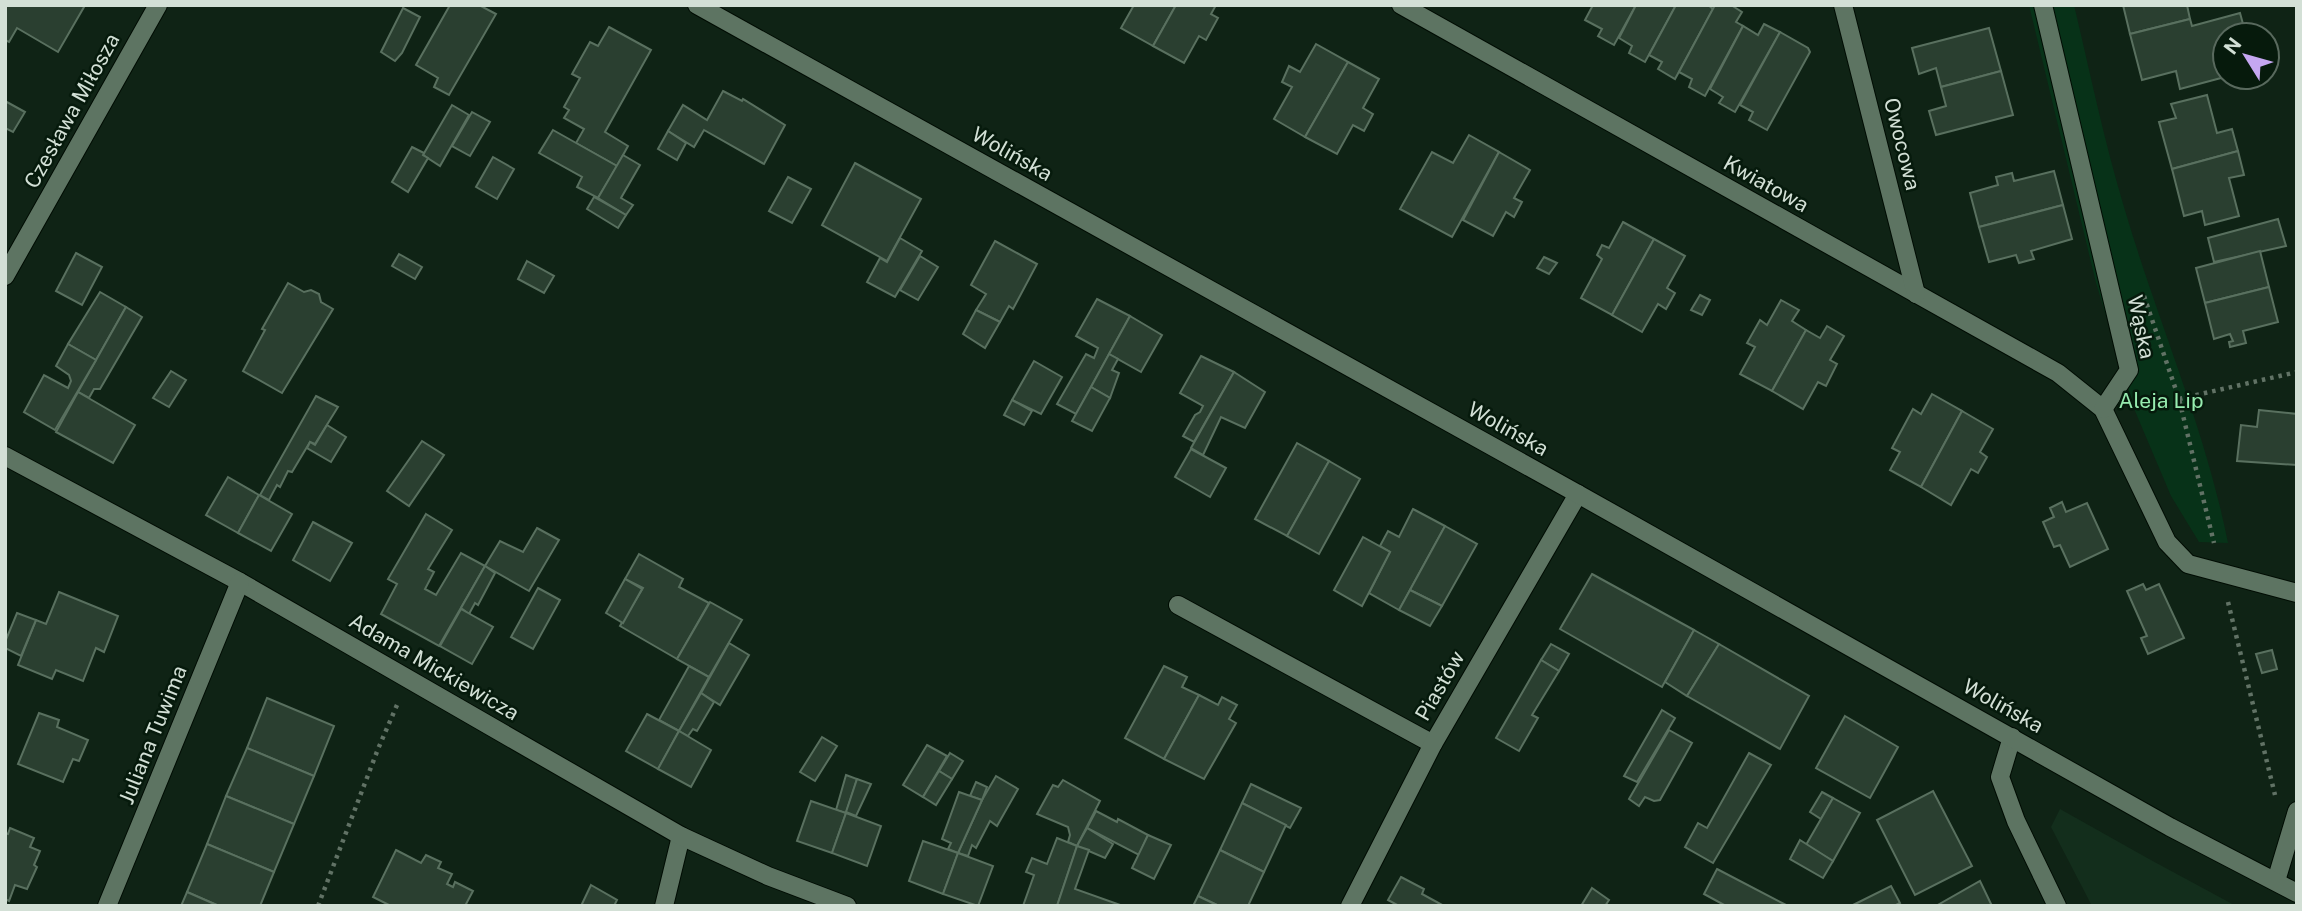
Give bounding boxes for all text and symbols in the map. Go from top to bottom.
north arrow [2211,21,2281,91]
street label: Czesława Miłosza [19,29,124,193]
text: N [2219,33,2246,58]
street label: Owocowa [1879,95,1926,193]
street label: Wolińska [968,121,1057,186]
street label: Kwiatowa [1719,150,1813,217]
street label: Wąska [2123,293,2160,361]
park label: Aleja Lip [2119,388,2203,413]
street label: Wolińska [1464,396,1553,461]
street label: Adama Mickiewicza [345,608,524,725]
street label: Piastów [1410,646,1470,725]
street label: Juliana Tuwima [113,662,192,808]
street label: Wolińska [1959,673,2048,738]

